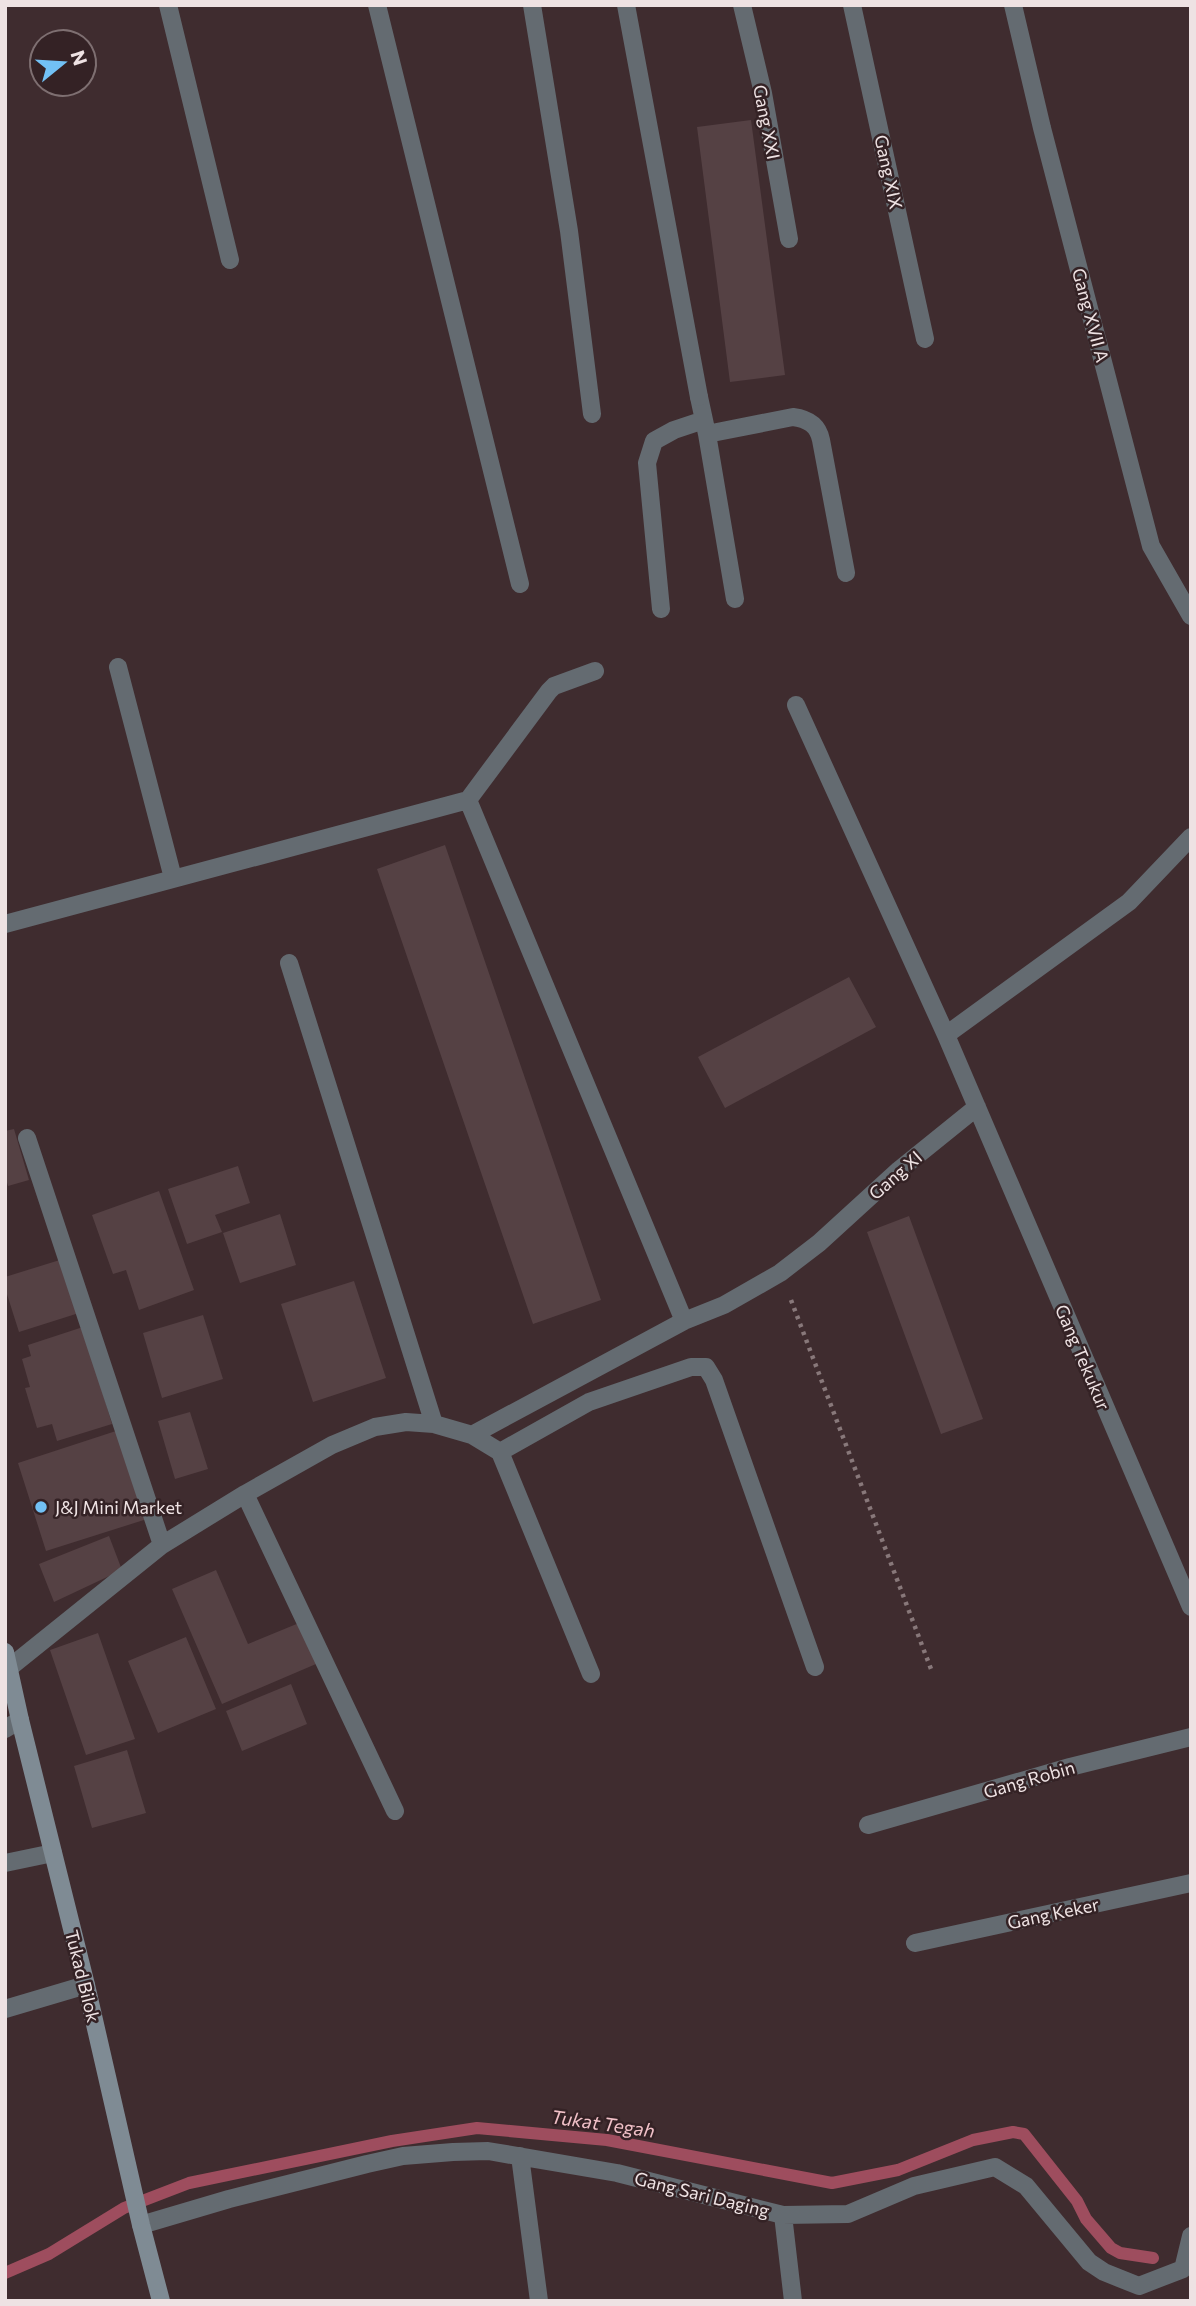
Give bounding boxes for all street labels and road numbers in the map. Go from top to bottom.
street label: Gang XXI [749,83,785,161]
street label: Gang XIX [870,133,908,211]
street label: Gang XVII A [1068,265,1114,365]
street label: Gang XI [864,1146,926,1204]
street label: Gang Tekukur [1051,1301,1115,1413]
street label: Gang Robin [981,1755,1077,1803]
street label: Gang Keker [1005,1893,1101,1933]
street label: Tukad Bilok [61,1928,105,2025]
street label: Gang Sari Daging [632,2167,772,2221]

